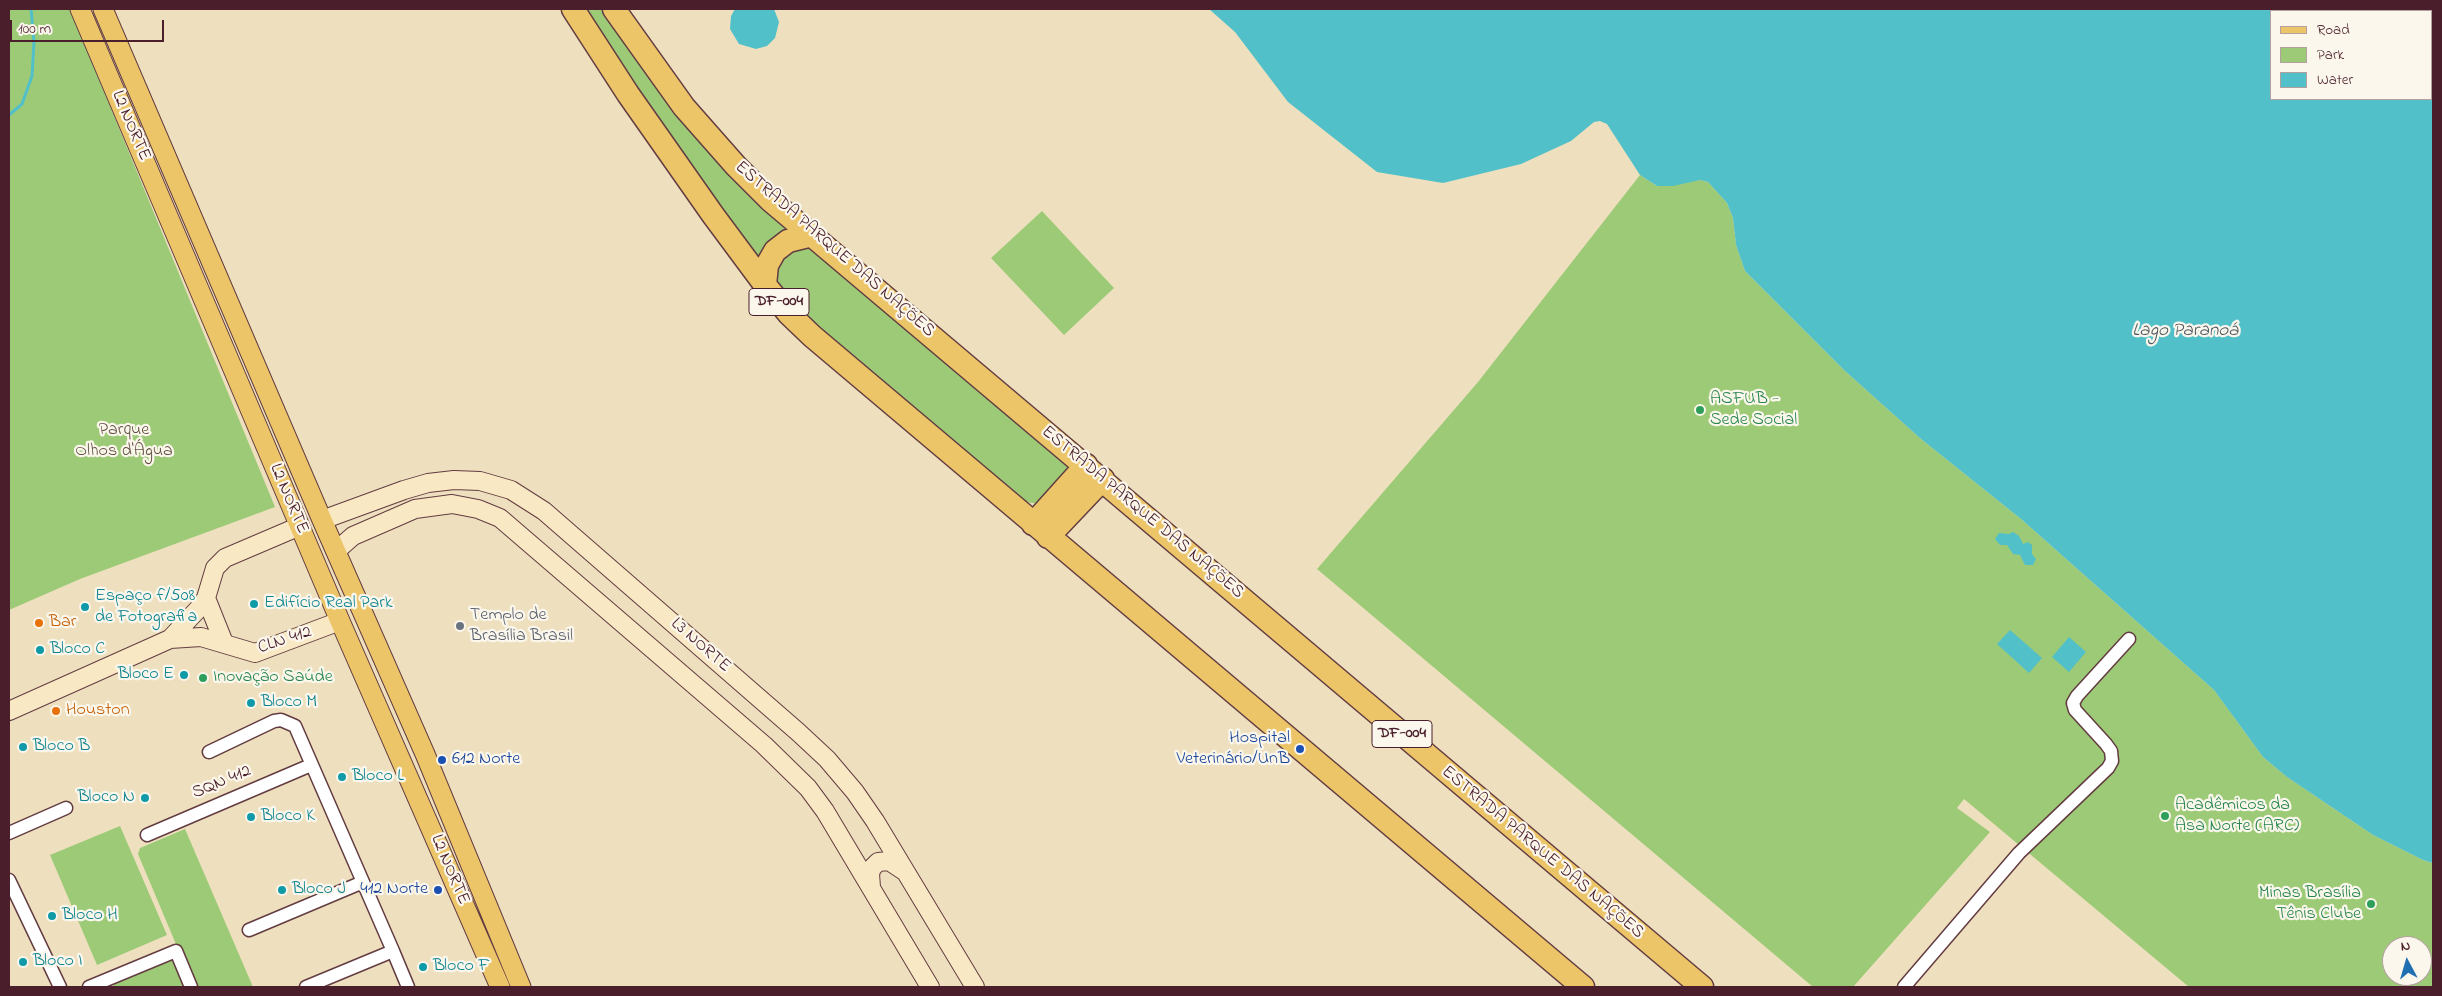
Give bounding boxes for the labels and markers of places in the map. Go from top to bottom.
place label: ASFUB - Sede Social [1710,389,1797,432]
marker: ASFUB - Sede Social [1694,404,1706,416]
place label: Espaço f/508 de Fotografia [95,586,197,628]
place label: Edifício Real Park [264,593,393,615]
marker: Edifício Real Park [248,598,260,610]
marker: Espaço f/508 de Fotografia [79,601,91,613]
place label: Templo de Brasília Brasil [470,605,573,648]
place label: Bar [49,612,76,634]
marker: Bar [33,617,45,629]
marker: Templo de Brasília Brasil [454,620,466,632]
place label: Bloco C [50,639,105,661]
marker: Bloco C [34,644,46,656]
place label: Bloco E [118,664,174,686]
place label: Inovação Saúde [213,667,333,689]
marker: Bloco E [178,669,190,681]
marker: Inovação Saúde [197,672,209,684]
place label: Bloco M [261,692,317,714]
marker: Bloco M [245,697,257,709]
place label: Houston [66,700,130,722]
marker: Houston [50,705,62,717]
place label: Hospital Veterinário/UnB [1176,728,1290,771]
place label: Bloco B [33,736,90,758]
marker: Bloco B [17,741,29,753]
marker: Hospital Veterinário/UnB [1294,743,1306,755]
place label: 612 Norte [452,749,520,771]
marker: 612 Norte [436,754,448,766]
place label: Bloco L [352,766,404,788]
marker: Bloco L [336,771,348,783]
place label: Bloco N [78,787,135,809]
marker: Bloco N [139,792,151,804]
place label: Acadêmicos da Asa Norte (ARC) [2175,795,2299,838]
place label: Bloco K [261,806,315,828]
marker: Acadêmicos da Asa Norte (ARC) [2159,810,2171,822]
marker: Bloco K [245,811,257,823]
place label: Bloco J [292,879,346,901]
place label: 412 Norte [360,879,428,901]
place label: Minas Brasília Tênis Clube [2259,883,2361,926]
marker: Bloco J [276,884,288,896]
marker: 412 Norte [432,884,444,896]
marker: Minas Brasília Tênis Clube [2365,898,2377,910]
place label: Bloco H [62,905,118,927]
marker: Bloco H [46,910,58,922]
place label: Bloco I [33,951,82,973]
marker: Bloco I [17,956,29,968]
place label: Bloco F [433,956,490,978]
marker: Bloco F [417,961,429,973]

